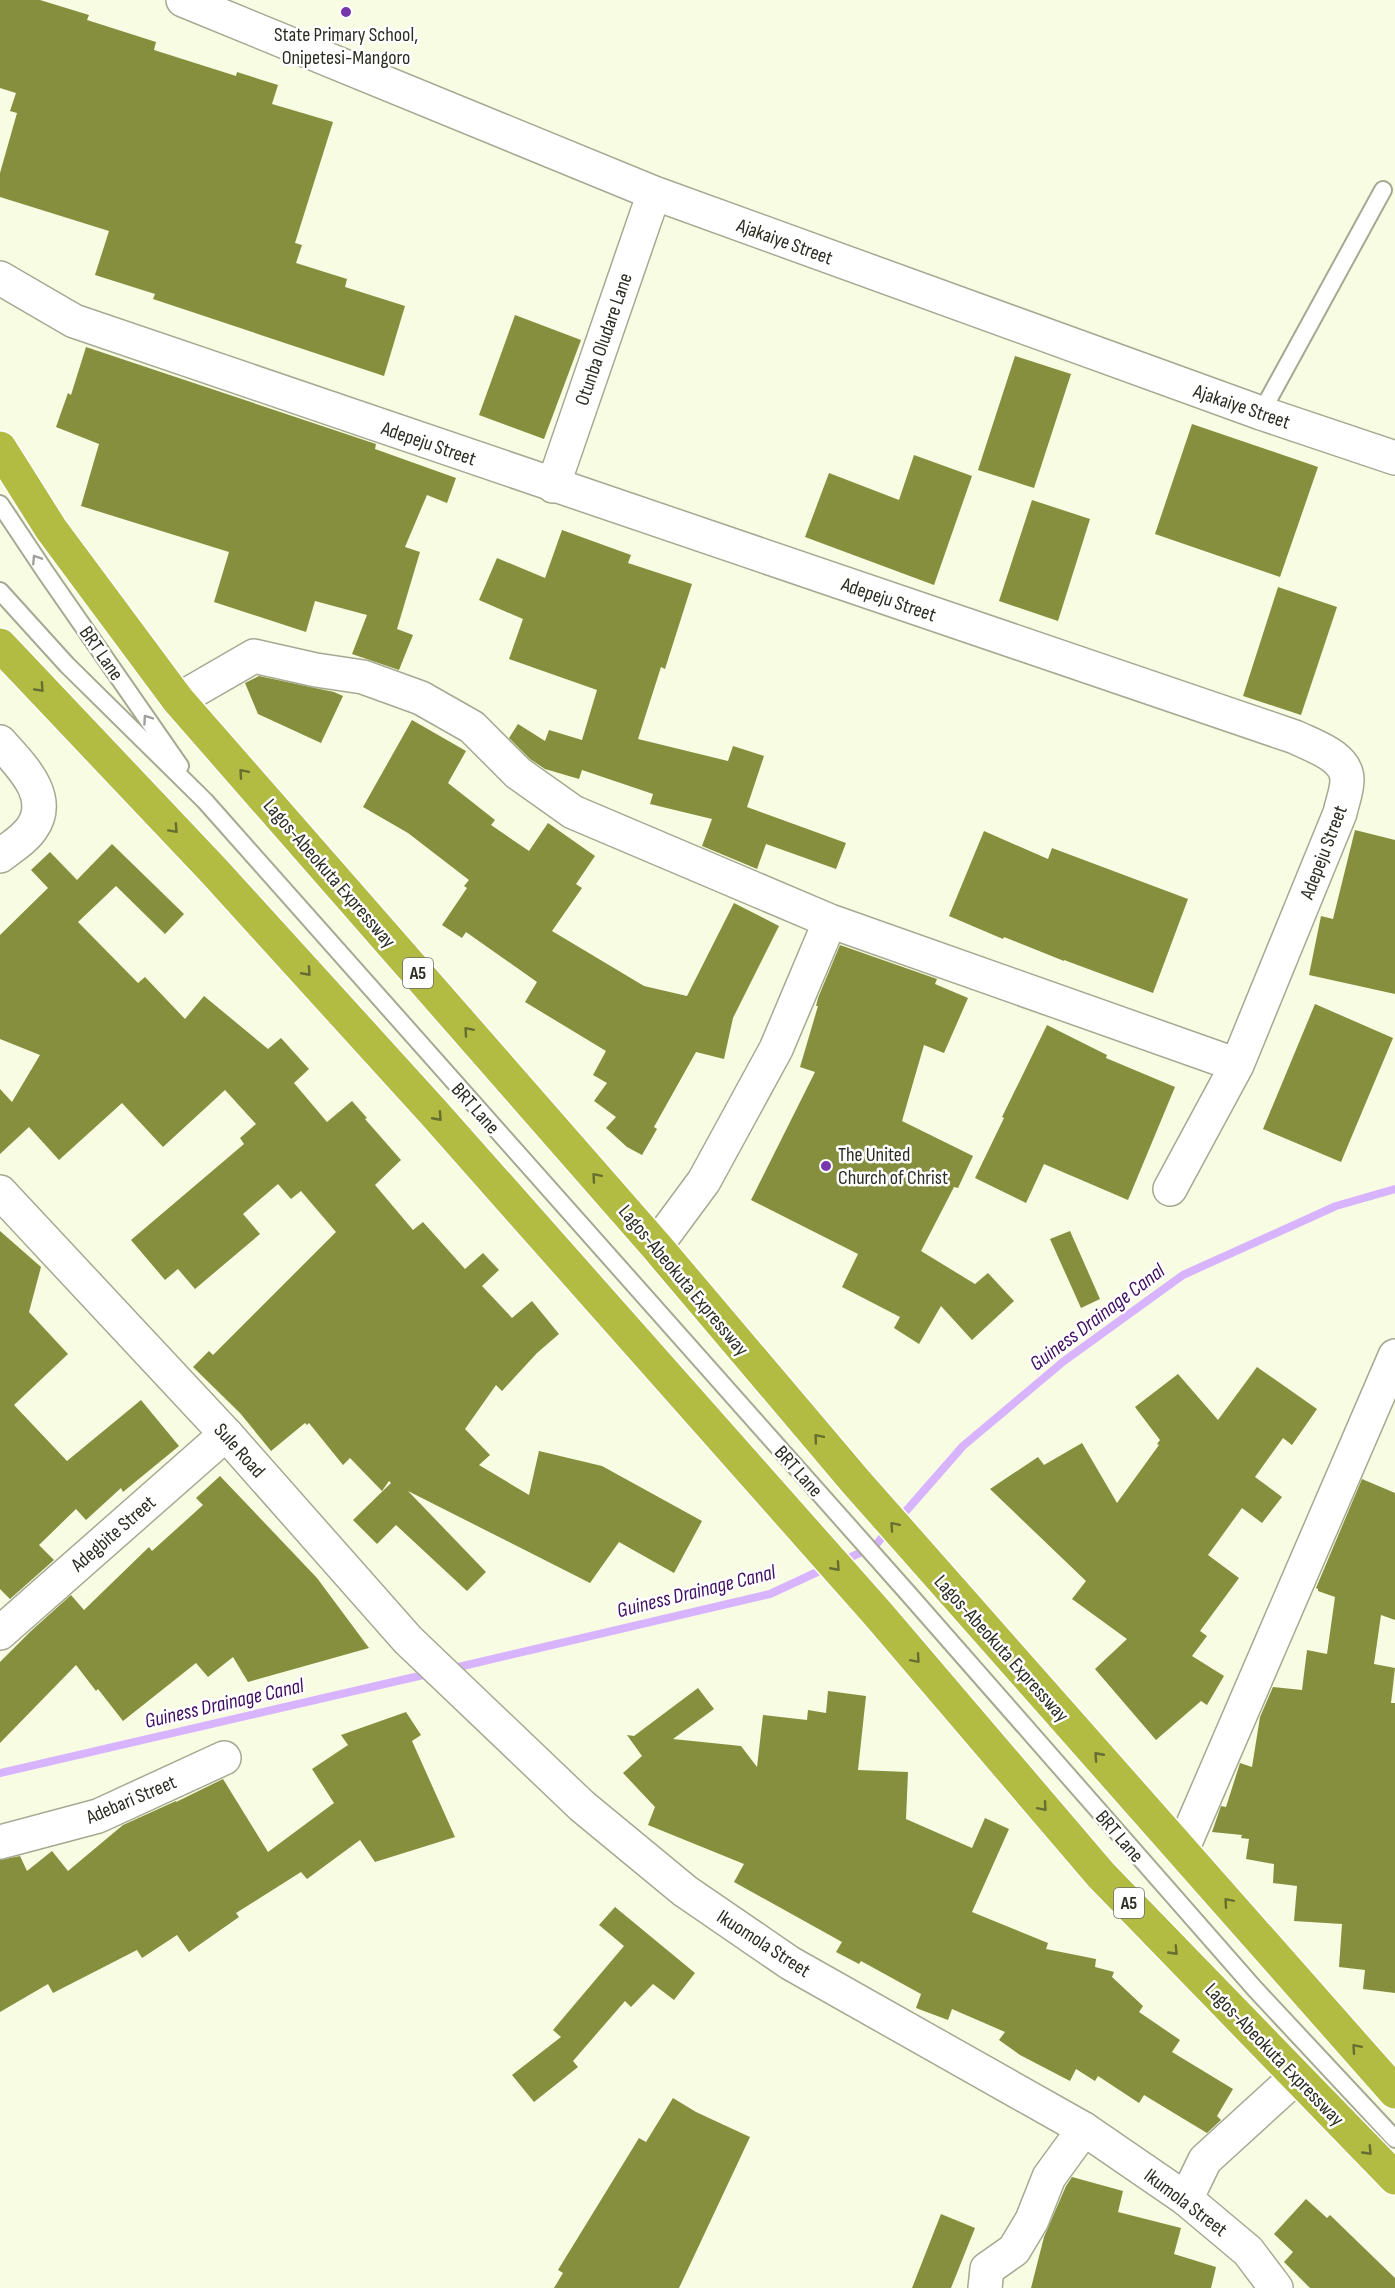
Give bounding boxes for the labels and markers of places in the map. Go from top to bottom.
marker: State Primary School, Onipetesi-Mangoro [339,5,353,19]
place label: State Primary School, Onipetesi-Mangoro [274,23,418,70]
place label: The United Church of Christ [838,1143,948,1190]
marker: The United Church of Christ [819,1159,833,1173]

